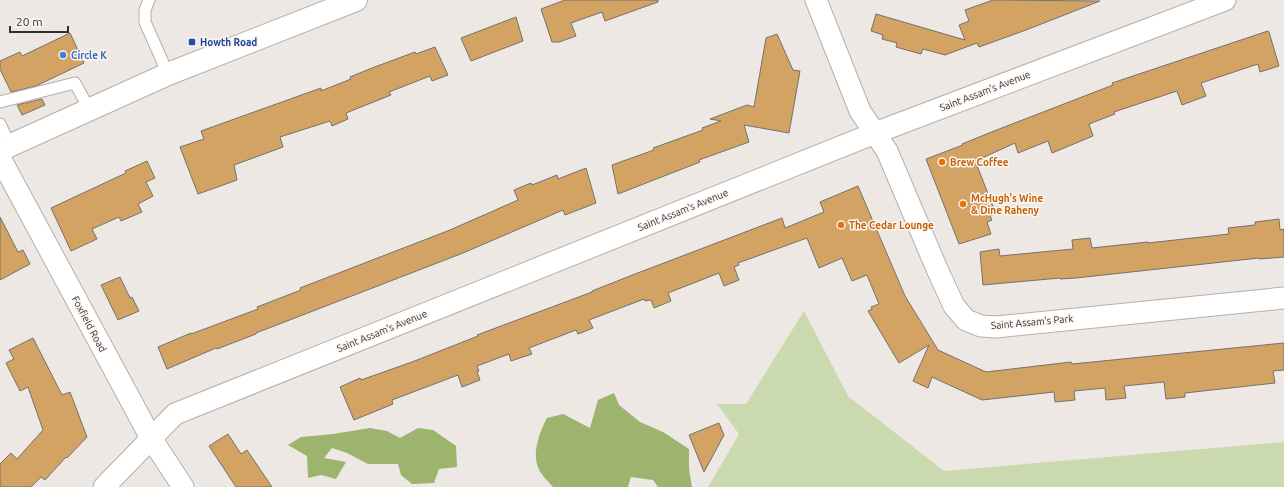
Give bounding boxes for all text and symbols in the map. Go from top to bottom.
scale bar [10,8,68,34]
text: 20 m [16,15,43,28]
marker: Howth Road [187,37,197,47]
place label: Howth Road [200,37,257,48]
marker: Circle K [58,50,68,60]
place label: Circle K [71,50,107,61]
street label: Saint Assam's Avenue [938,69,1032,113]
place label: Brew Coffee [950,156,1009,168]
marker: Brew Coffee [937,157,947,167]
street label: Saint Assam's Avenue [636,187,730,233]
place label: McHugh's Wine & Dine Raheny [971,193,1043,216]
marker: McHugh's Wine & Dine Raheny [958,199,968,209]
marker: The Cedar Lounge [836,220,846,230]
place label: The Cedar Lounge [849,220,934,231]
street label: Foxfield Road [70,294,108,354]
street label: Saint Assam's Avenue [335,308,429,354]
street label: Saint Assam's Park [990,313,1074,331]

